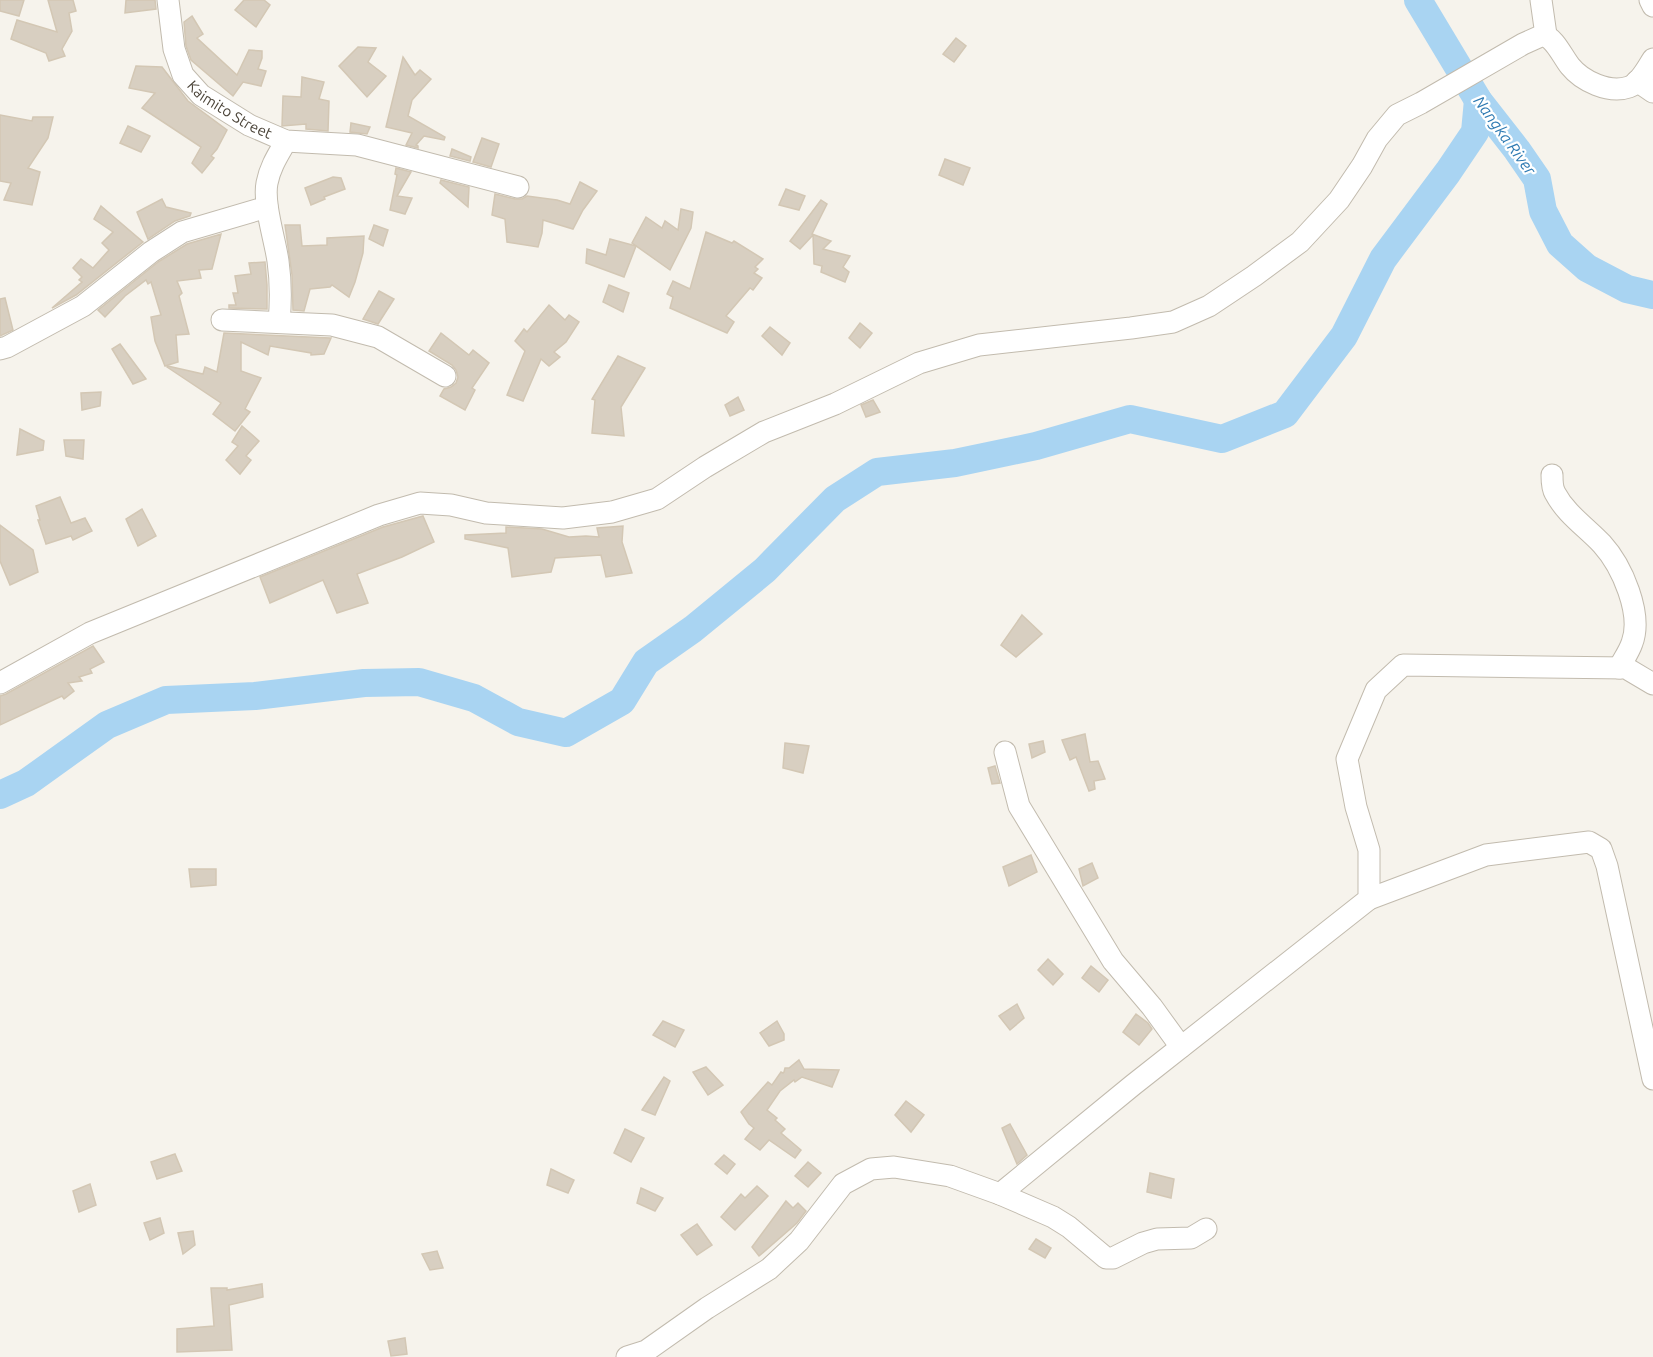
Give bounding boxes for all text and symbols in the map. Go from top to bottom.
street label: Kaimito Street [184,77,275,142]
water label: Nangka River [1470,92,1540,179]

